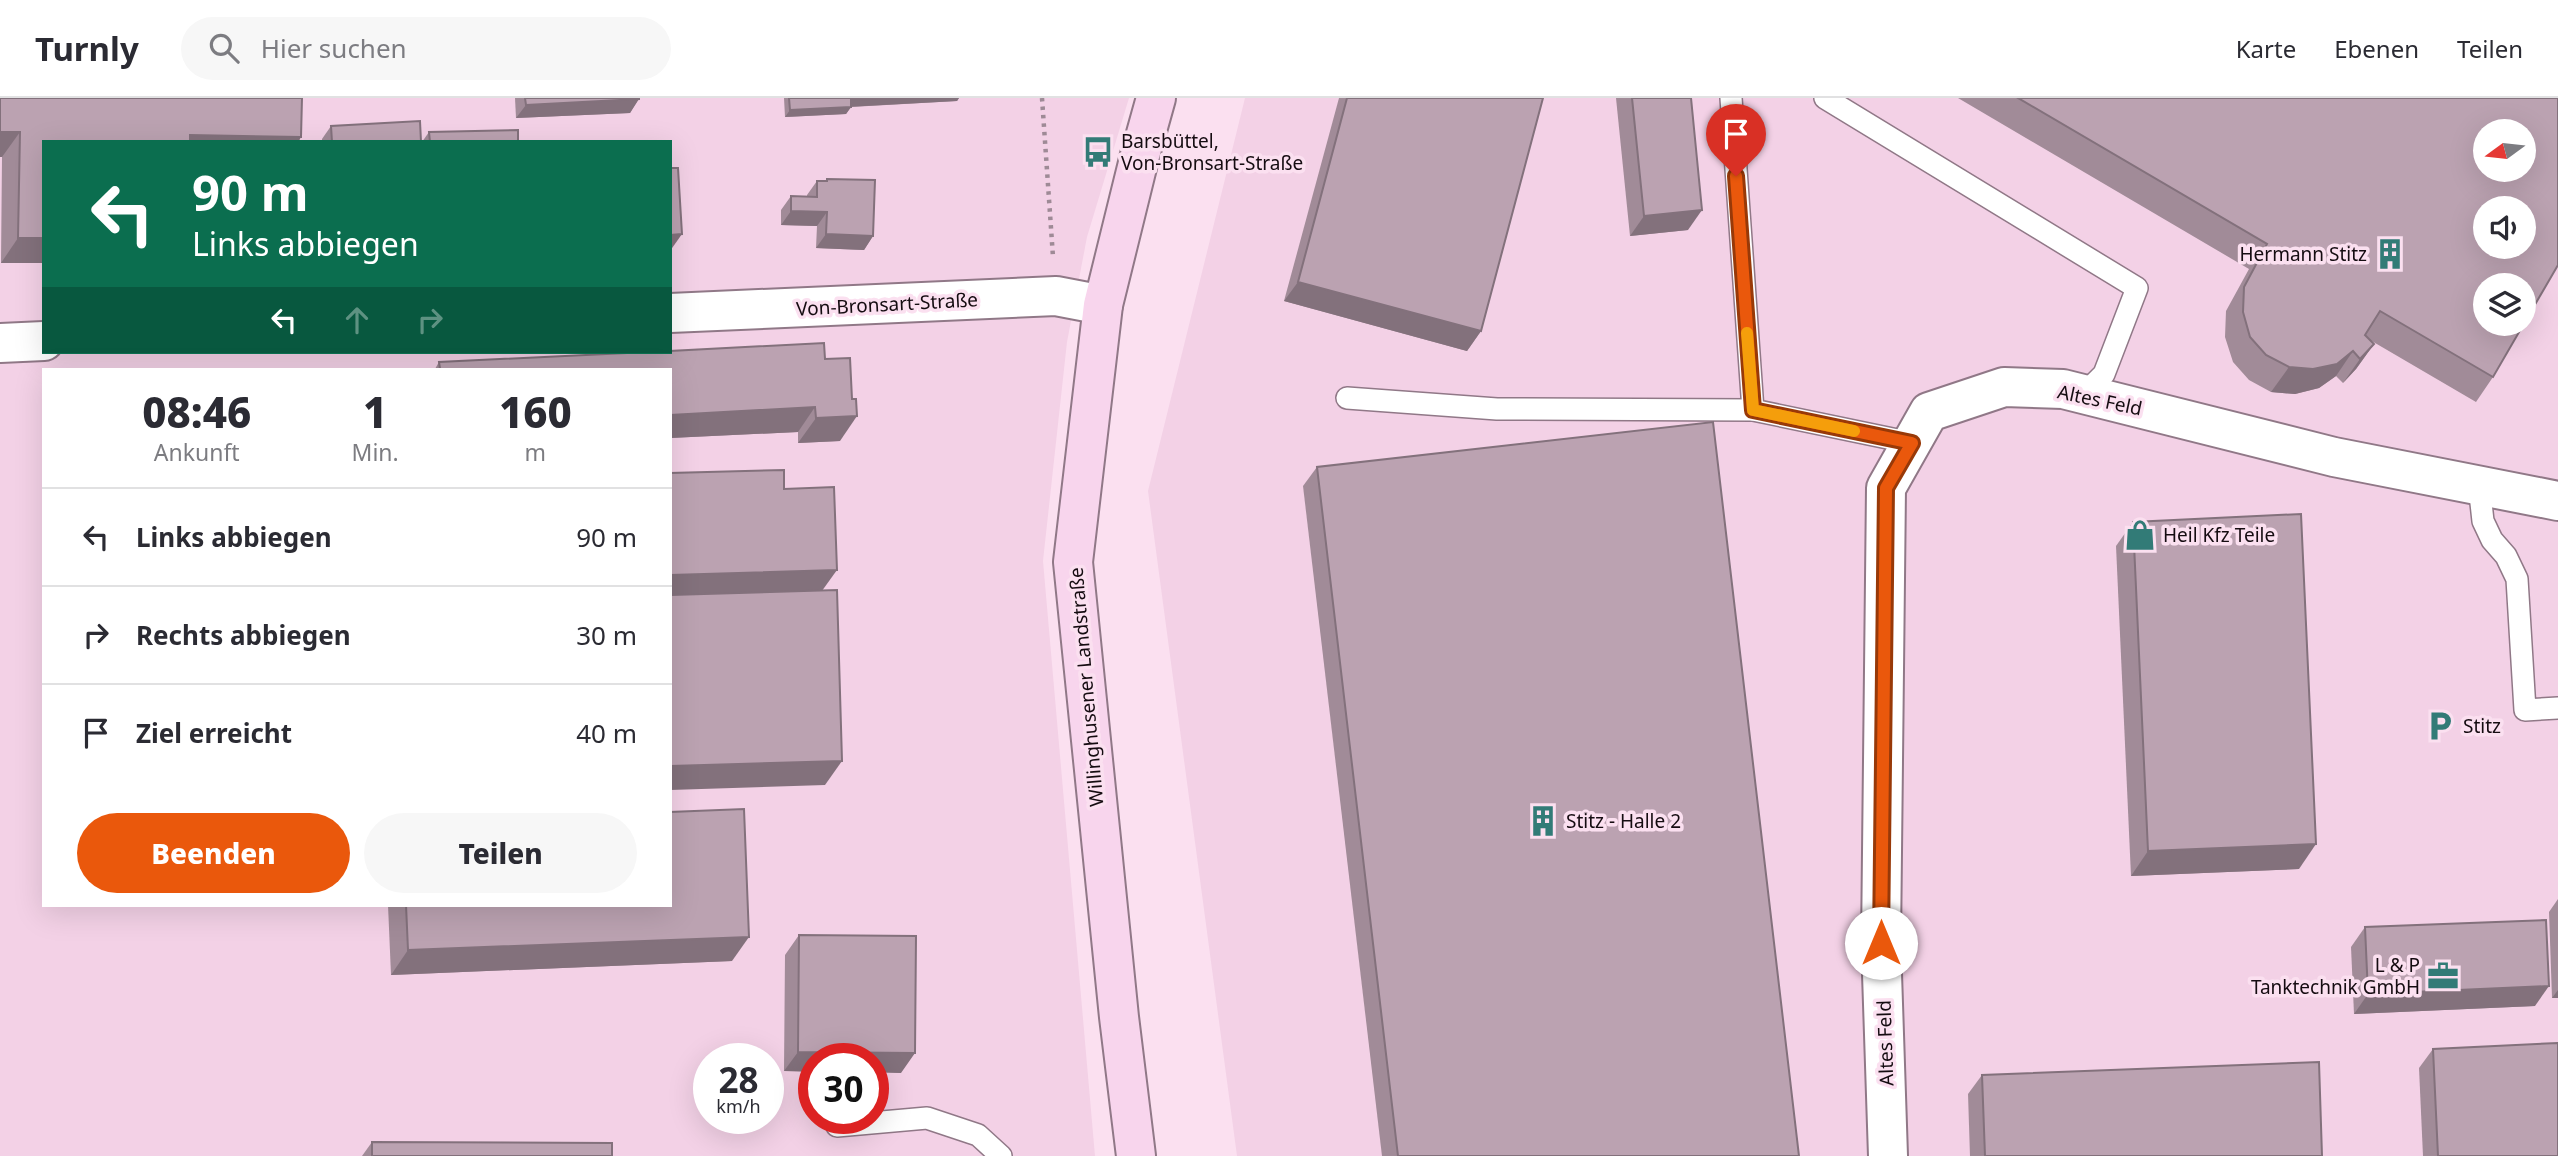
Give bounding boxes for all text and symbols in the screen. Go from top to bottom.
search box [181,17,671,80]
text: Turnly [35,26,139,71]
icon: search [205,29,243,67]
text: Hier suchen [261,30,407,66]
text: Karte [2236,32,2296,65]
text: Ebenen [2334,32,2419,65]
text: Teilen [2457,32,2523,65]
pin [1706,104,1766,176]
icon: arrive [1717,115,1755,153]
north arrow [2473,119,2536,182]
map controls [2473,119,2536,336]
place label: Barsbüttel, Von-Bronsart-Straße [1121,128,1303,176]
bus stop icon: Barsbüttel, Von-Bronsart-Straße [1081,135,1115,169]
text: 90 m [192,159,309,225]
icon: left [77,168,168,259]
button: sound [2473,196,2536,259]
text: Links abbiegen [192,222,419,265]
building icon: Hermann Stitz [2373,237,2407,271]
place label: Hermann Stitz [2240,241,2367,267]
button: layers [2473,273,2536,336]
street label: Von-Bronsart-Straße [795,286,979,322]
icon: left [265,301,303,339]
icon: ahead [338,301,376,339]
icon: right [411,301,449,339]
street label: Altes Feld [2055,378,2145,422]
text: 08:46 [142,383,251,440]
text: 1 [363,383,387,440]
text: 160 [499,383,572,440]
text: Ankunft [154,436,240,468]
text: Min. [352,436,399,468]
text: m [525,436,546,468]
icon: left [77,518,115,556]
shop icon: Heil Kfz Teile [2123,518,2157,552]
text: Links abbiegen [136,519,332,555]
text: 90 m [576,519,637,555]
place label: Heil Kfz Teile [2163,522,2275,548]
street label: Willinghusener Landstraße [1063,566,1109,808]
icon: right [77,616,115,654]
text: Rechts abbiegen [136,617,351,653]
text: 30 m [576,617,637,653]
parking icon: Stitz [2423,709,2457,743]
place label: Stitz [2463,713,2501,739]
icon: arrive [77,714,115,752]
text: Ziel erreicht [136,715,292,751]
text: 40 m [576,715,637,751]
building icon: Stitz - Halle 2 [1526,804,1560,838]
place label: Stitz - Halle 2 [1566,808,1681,834]
button: Beenden [77,813,350,893]
button: Teilen [364,813,637,893]
position arrow [1844,906,1918,980]
place label: L & P Tanktechnik GmbH [2251,952,2420,1000]
office icon: L & P Tanktechnik GmbH [2426,959,2460,993]
street label: Altes Feld [1871,1000,1899,1086]
speed limit sign: 30 [798,1043,889,1134]
text: 28 [718,1056,759,1103]
text: km/h [716,1094,761,1118]

